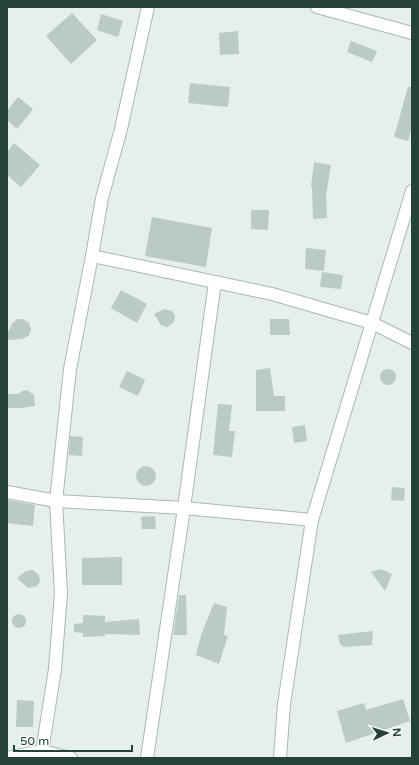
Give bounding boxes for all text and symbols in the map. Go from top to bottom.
north arrow [367,713,407,753]
scale bar [14,727,132,753]
text: N [390,727,403,737]
text: 50 m [20,734,49,748]

